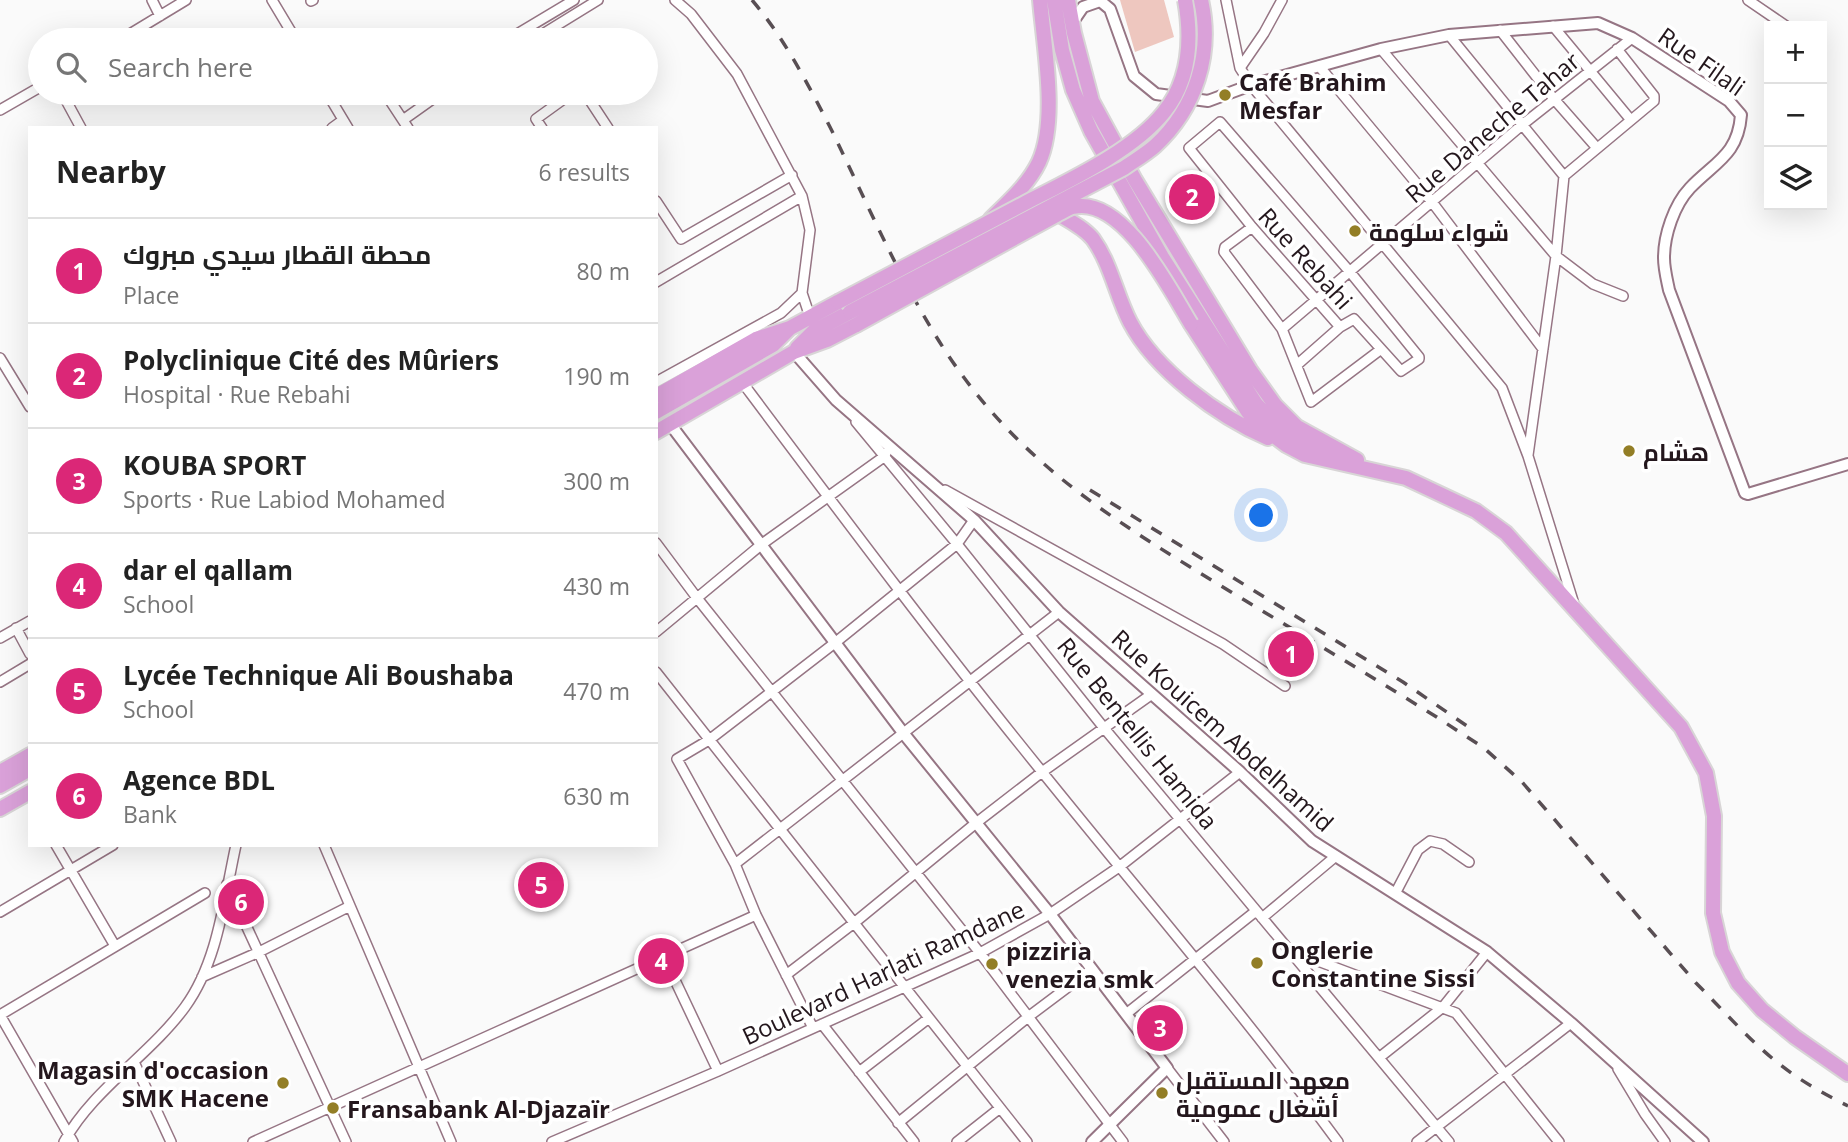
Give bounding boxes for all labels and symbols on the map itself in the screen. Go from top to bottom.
street label: Rue Filali [1652,19,1752,103]
street label: Rue Daneche Tahar [1398,44,1586,210]
place label: Café Brahim Mesfar [1239,65,1387,126]
marker: Café Brahim Mesfar [1217,87,1233,103]
pin: 2 [1169,171,1215,223]
street label: Rue Rebahi [1251,200,1361,316]
place label: شواء سلومة [1369,215,1509,248]
marker: شواء سلومة [1347,223,1363,239]
place label: هشام [1643,435,1709,469]
marker: هشام [1621,443,1637,459]
your location [1244,498,1278,532]
street label: Rue Kouicem Abdelhamid [1105,621,1341,839]
pin: 1 [1268,628,1314,680]
street label: Rue Bentellis Hamida [1050,630,1226,836]
pin: 5 [518,859,564,911]
pin: 6 [218,876,264,928]
street label: Boulevard Harlati Ramdane [736,892,1030,1052]
place label: Onglerie Constantine Sissi [1271,933,1475,994]
place label: pizziria venezia smk [1006,934,1154,995]
pin: 4 [638,935,684,987]
marker: Onglerie Constantine Sissi [1249,955,1265,971]
marker: pizziria venezia smk [984,956,1000,972]
pin: 3 [1137,1002,1183,1054]
place label: Magasin d'occasion SMK Hacene [37,1053,269,1114]
place label: معهد المستقبل أشغال عمومية [1176,1063,1350,1124]
marker: Magasin d'occasion SMK Hacene [275,1075,291,1091]
marker: معهد المستقبل أشغال عمومية [1154,1085,1170,1101]
place label: Fransabank Al-Djazaïr [347,1092,610,1125]
marker: Fransabank Al-Djazaïr [325,1100,341,1116]

